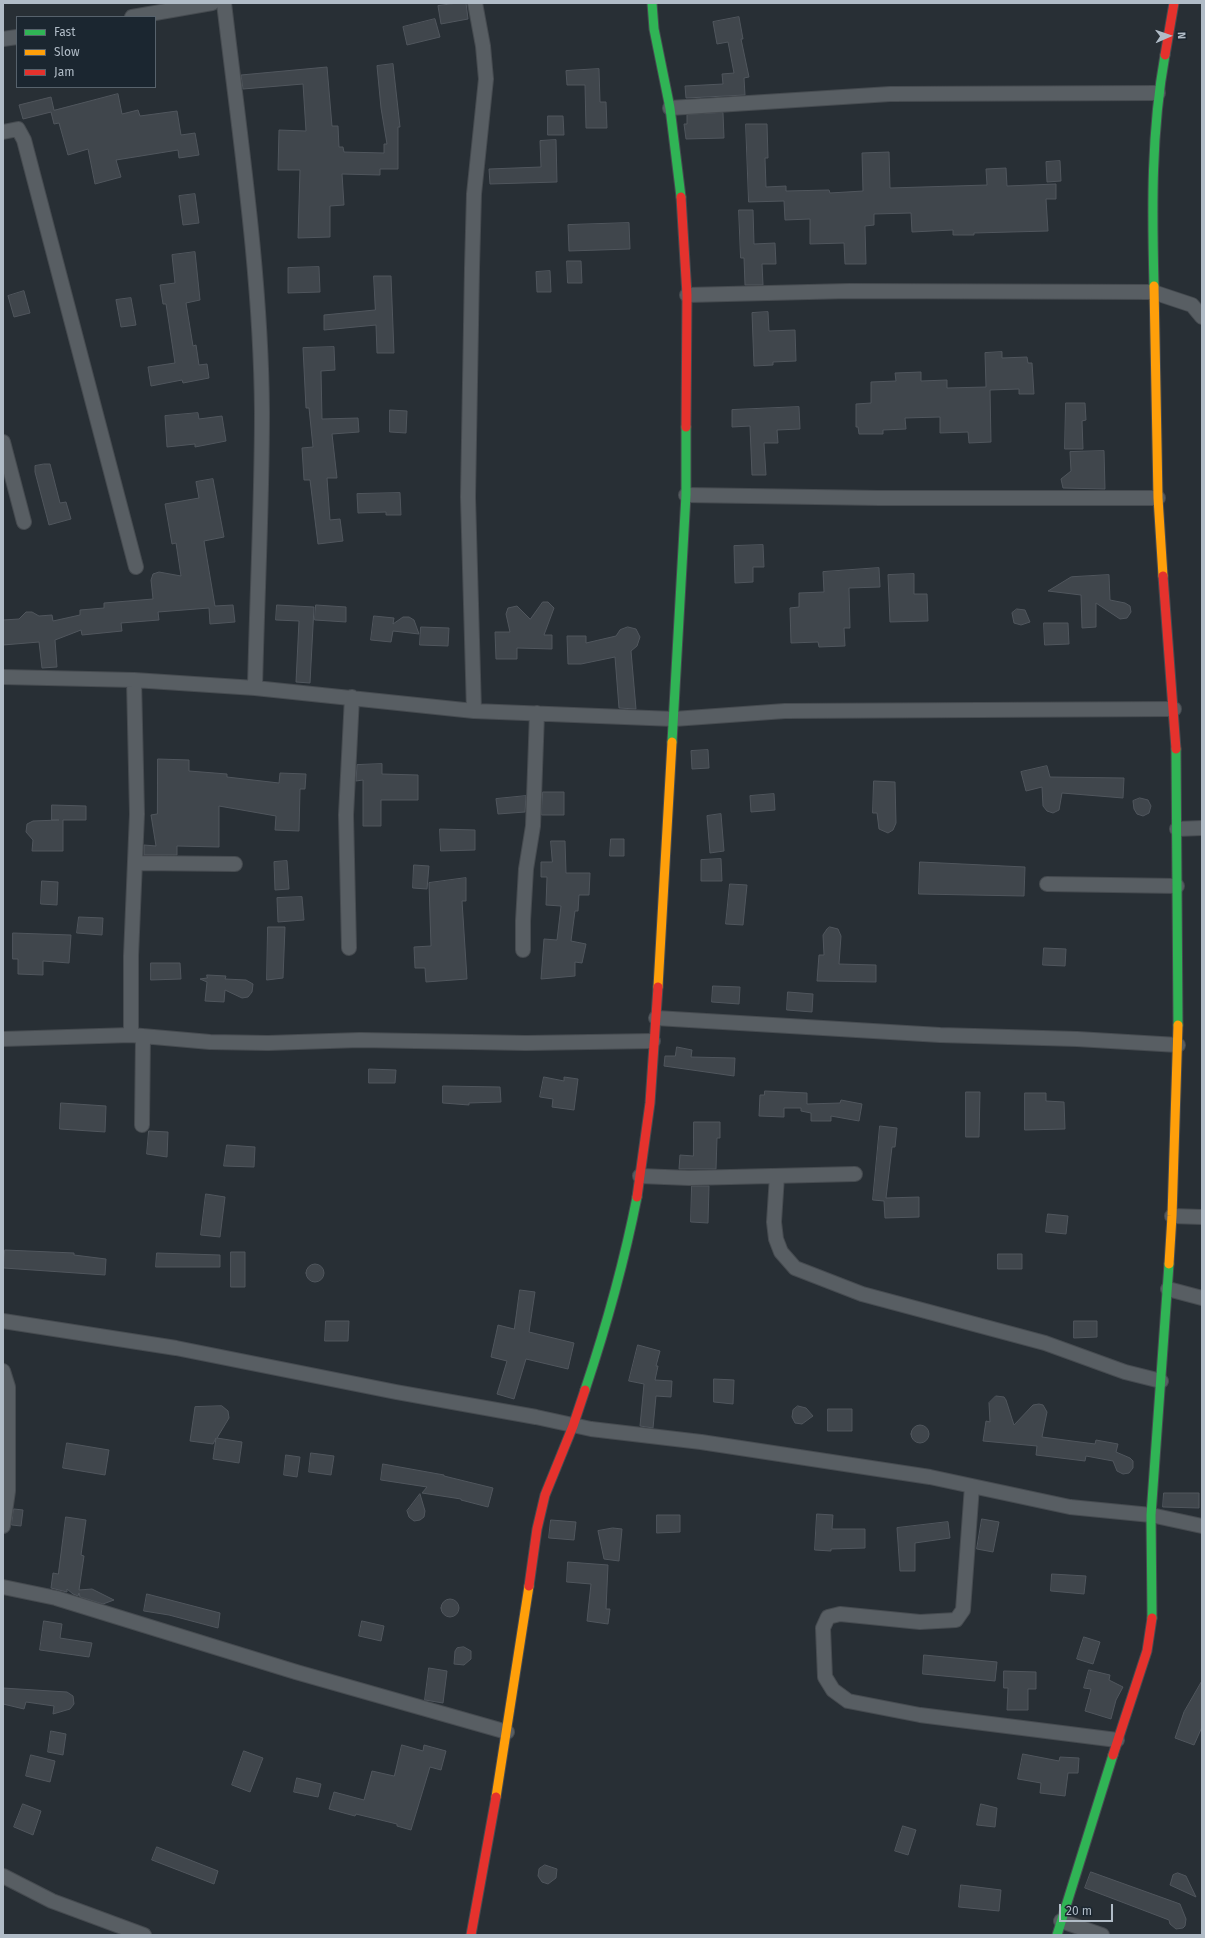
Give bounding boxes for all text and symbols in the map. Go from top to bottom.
legend [16,16,156,88]
north arrow [1149,16,1189,56]
text: Fast [54,25,76,39]
text: N [1175,32,1188,39]
text: Slow [54,45,80,59]
text: Jam [54,65,74,79]
scale bar [1061,1896,1115,1922]
text: 20 m [1066,1904,1092,1918]

